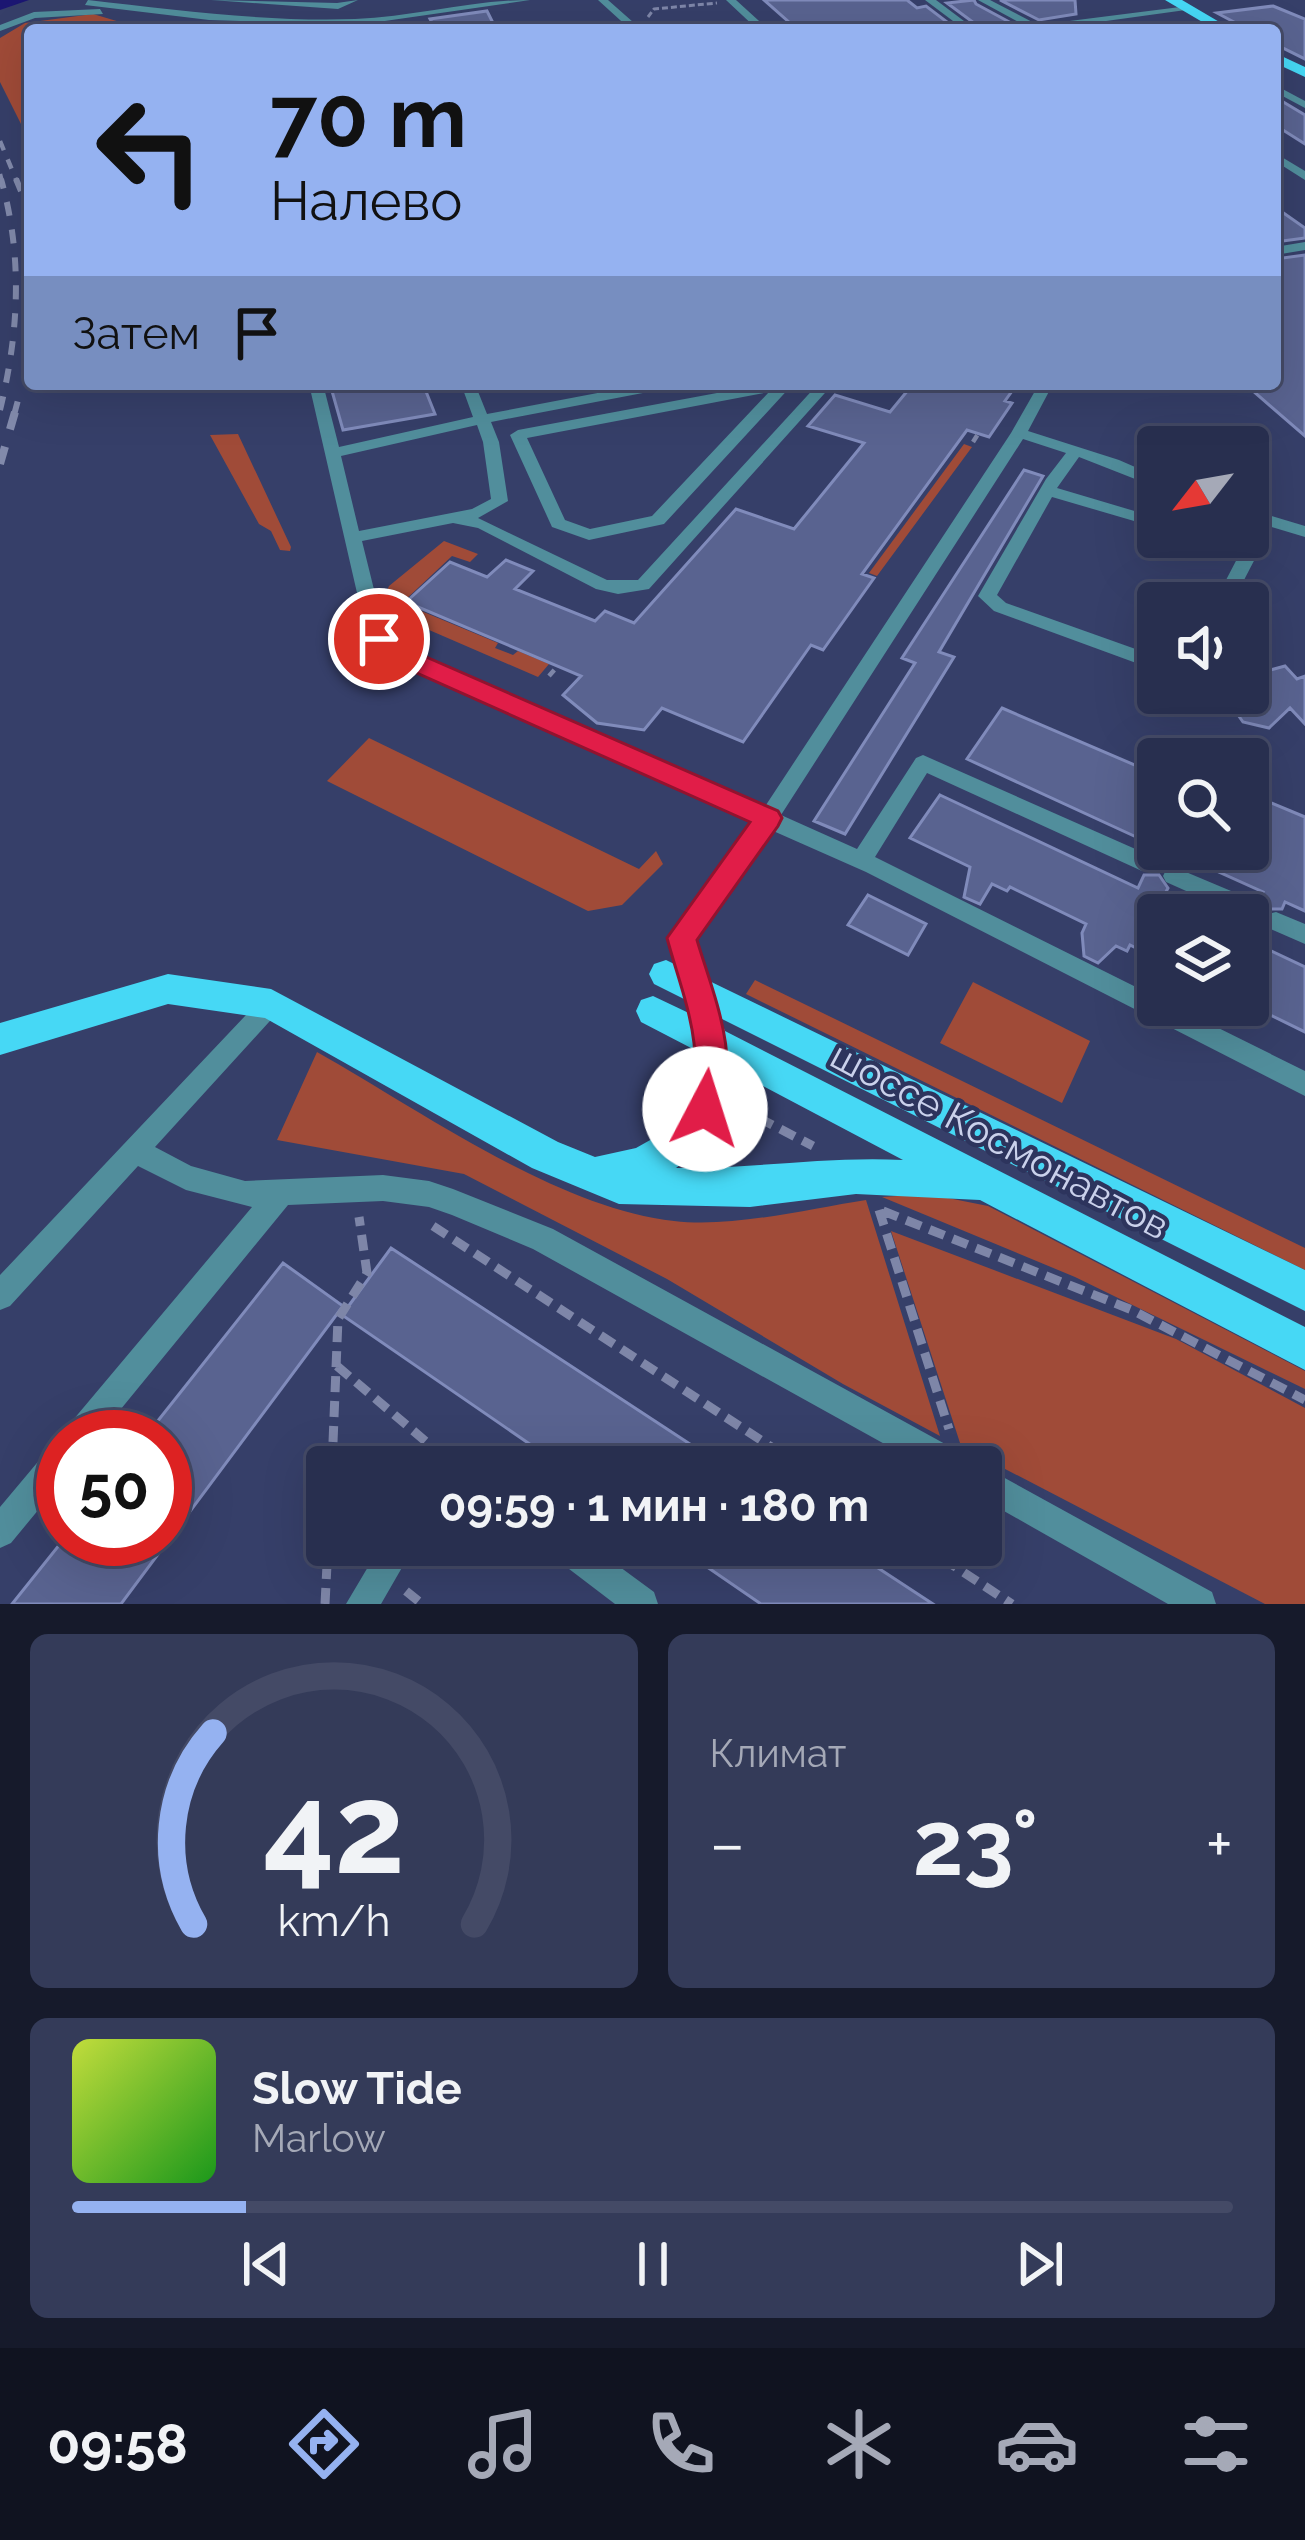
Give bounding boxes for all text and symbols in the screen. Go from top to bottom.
text: 70 m [270,68,467,167]
icon: left [72,72,228,228]
text: Налево [270,169,462,233]
icon: arrive [224,300,290,366]
text: Затем [72,307,200,360]
north arrow [1137,426,1269,558]
map controls [1137,426,1269,1026]
button: sound [1137,582,1269,714]
pin [328,588,430,690]
icon: arrive [346,606,412,672]
button: search [1137,738,1269,870]
button: layers [1137,894,1269,1026]
street label: шоссе Космонавтов [823,1031,1177,1249]
position arrow [642,1046,768,1172]
speed limit sign: 50 [36,1410,192,1566]
text: 09:59 · 1 мин · 180 m [439,1479,869,1532]
text: Климат [710,1730,846,1776]
text: 42 [263,1756,405,1902]
text: 23° [913,1790,1038,1896]
text: − [710,1805,745,1882]
text: + [1206,1805,1233,1882]
text: km/h [277,1896,390,1946]
text: Slow Tide [252,2062,462,2115]
text: Marlow [252,2115,386,2161]
icon: previous [233,2231,299,2297]
icon: pause [620,2231,686,2297]
icon: next [1007,2231,1073,2297]
icon: directions [282,2402,366,2486]
icon: music [461,2402,545,2486]
icon: phone [639,2402,723,2486]
icon: climate [817,2402,901,2486]
icon: car [995,2402,1079,2486]
icon: filters [1174,2402,1258,2486]
text: 09:58 [47,2412,188,2476]

